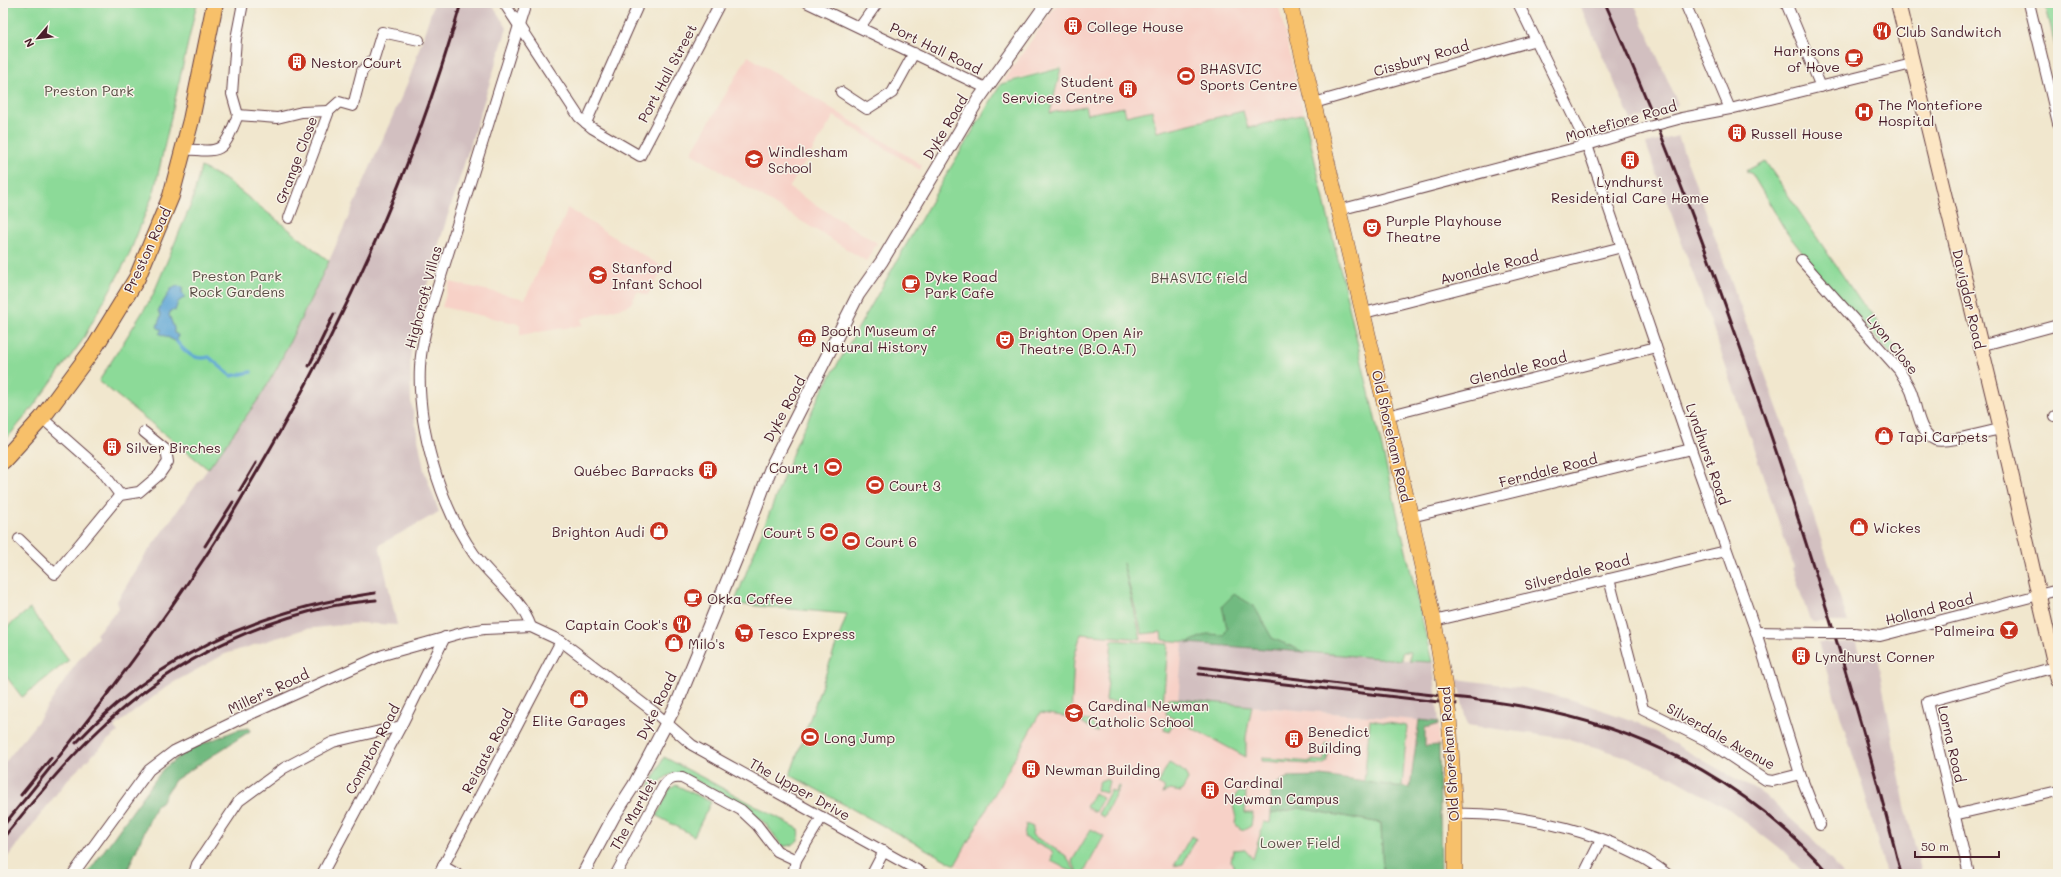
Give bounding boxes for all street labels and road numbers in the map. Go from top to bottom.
street label: Port Hall Road [887,18,985,78]
street label: Port Hall Street [633,20,701,126]
street label: Cissbury Road [1371,35,1471,81]
street label: Dyke Road [918,91,972,163]
street label: Montefiore Road [1563,96,1679,146]
street label: Grange Close [271,113,321,207]
street label: Preston Road [119,204,175,296]
street label: Highcroft Villas [400,243,446,351]
street label: Avondale Road [1438,246,1540,288]
street label: Davigdor Road [1948,247,1990,351]
street label: Lyon Close [1863,310,1923,378]
street label: Glendale Road [1467,347,1569,389]
street label: Old Shoreham Road [1368,368,1416,504]
street label: Dyke Road [759,372,809,445]
street label: Lyndhurst Road [1682,401,1734,507]
street label: Ferndale Road [1497,449,1599,491]
street label: Silverdale Road [1522,550,1632,594]
street label: Holland Road [1883,589,1975,629]
street label: Miller's Road [224,664,312,718]
street label: Dyke Road [632,669,680,743]
street label: Old Shoreham Road [1435,686,1463,822]
street label: Silverdale Avenue [1663,698,1779,774]
street label: Compton Road [340,700,404,797]
street label: Lorna Road [1934,704,1970,785]
street label: Reigate Road [457,705,517,796]
street label: The Upper Drive [746,753,854,825]
street label: The Martlet [605,774,661,854]

